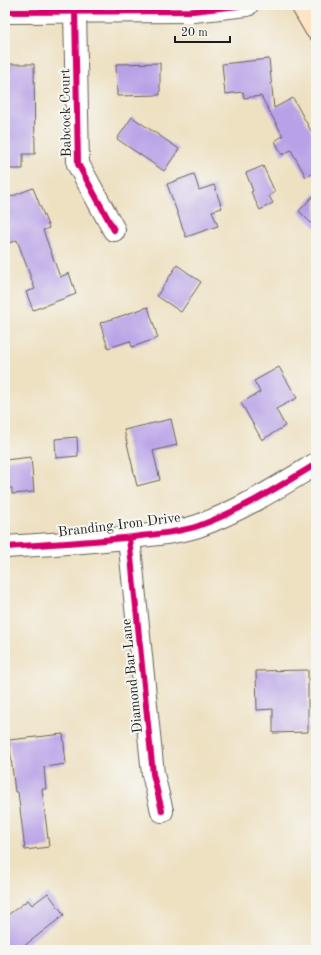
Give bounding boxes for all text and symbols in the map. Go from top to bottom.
scale bar [175,18,230,44]
text: 20 m [181,27,208,39]
street label: Babcock Court [58,69,74,157]
street label: Branding Iron Drive [57,511,181,539]
street label: Diamond Bar Lane [119,618,145,734]

